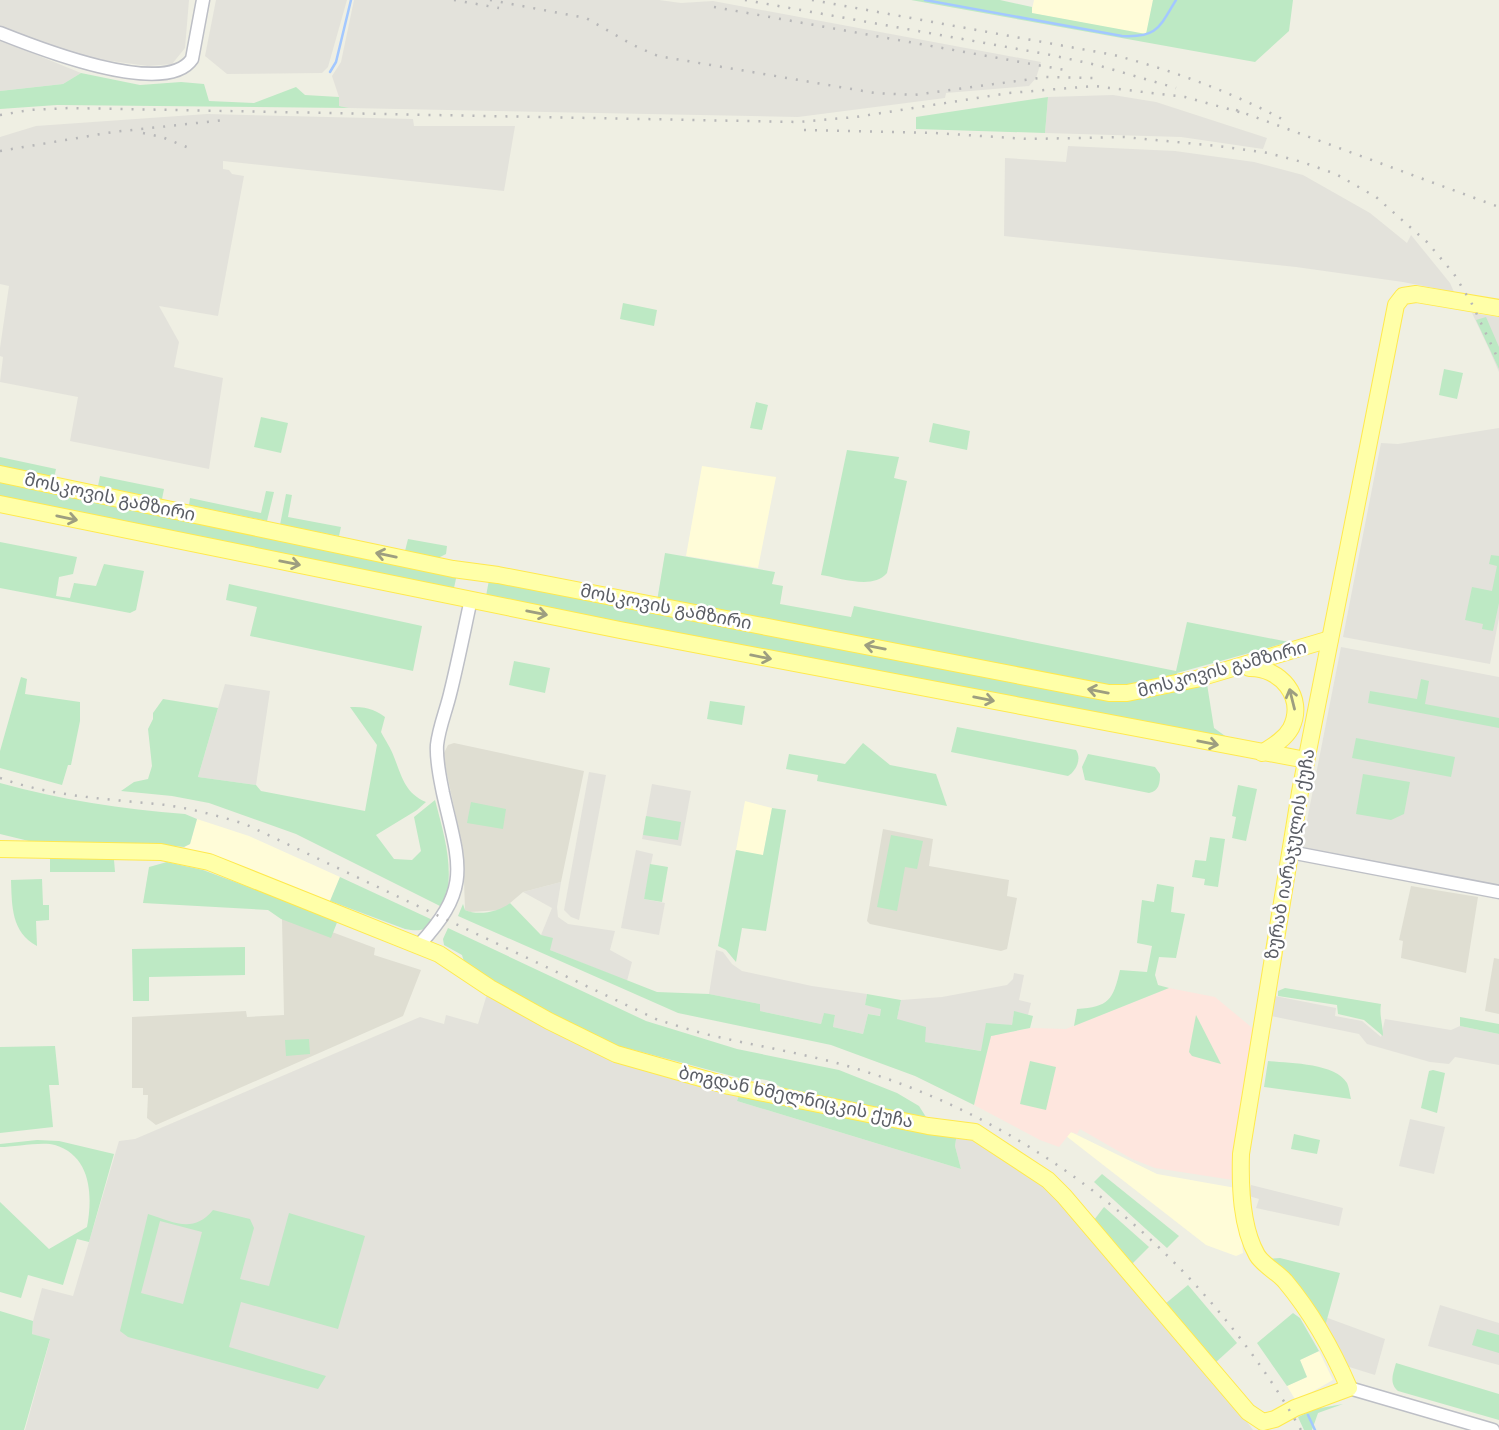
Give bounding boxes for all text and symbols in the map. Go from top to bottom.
street label: მოსკოვის გამზირი [23,468,197,526]
one-way arrow [55,512,78,525]
one-way arrow [375,547,398,561]
one-way arrow [278,557,301,570]
street label: მოსკოვის გამზირი [578,580,754,634]
one-way arrow [525,607,548,621]
street label: მოსკოვის გამზირი [1135,636,1309,702]
one-way arrow [864,640,887,653]
one-way arrow [749,650,772,664]
one-way arrow [1087,684,1110,697]
one-way arrow [1285,689,1298,711]
one-way arrow [972,693,995,706]
one-way arrow [1196,736,1218,750]
street label: ზურაბ იარაჯულის ქუჩა [1261,747,1319,961]
street label: ბოგდან ხმელნიცკის ქუჩა [677,1061,915,1133]

